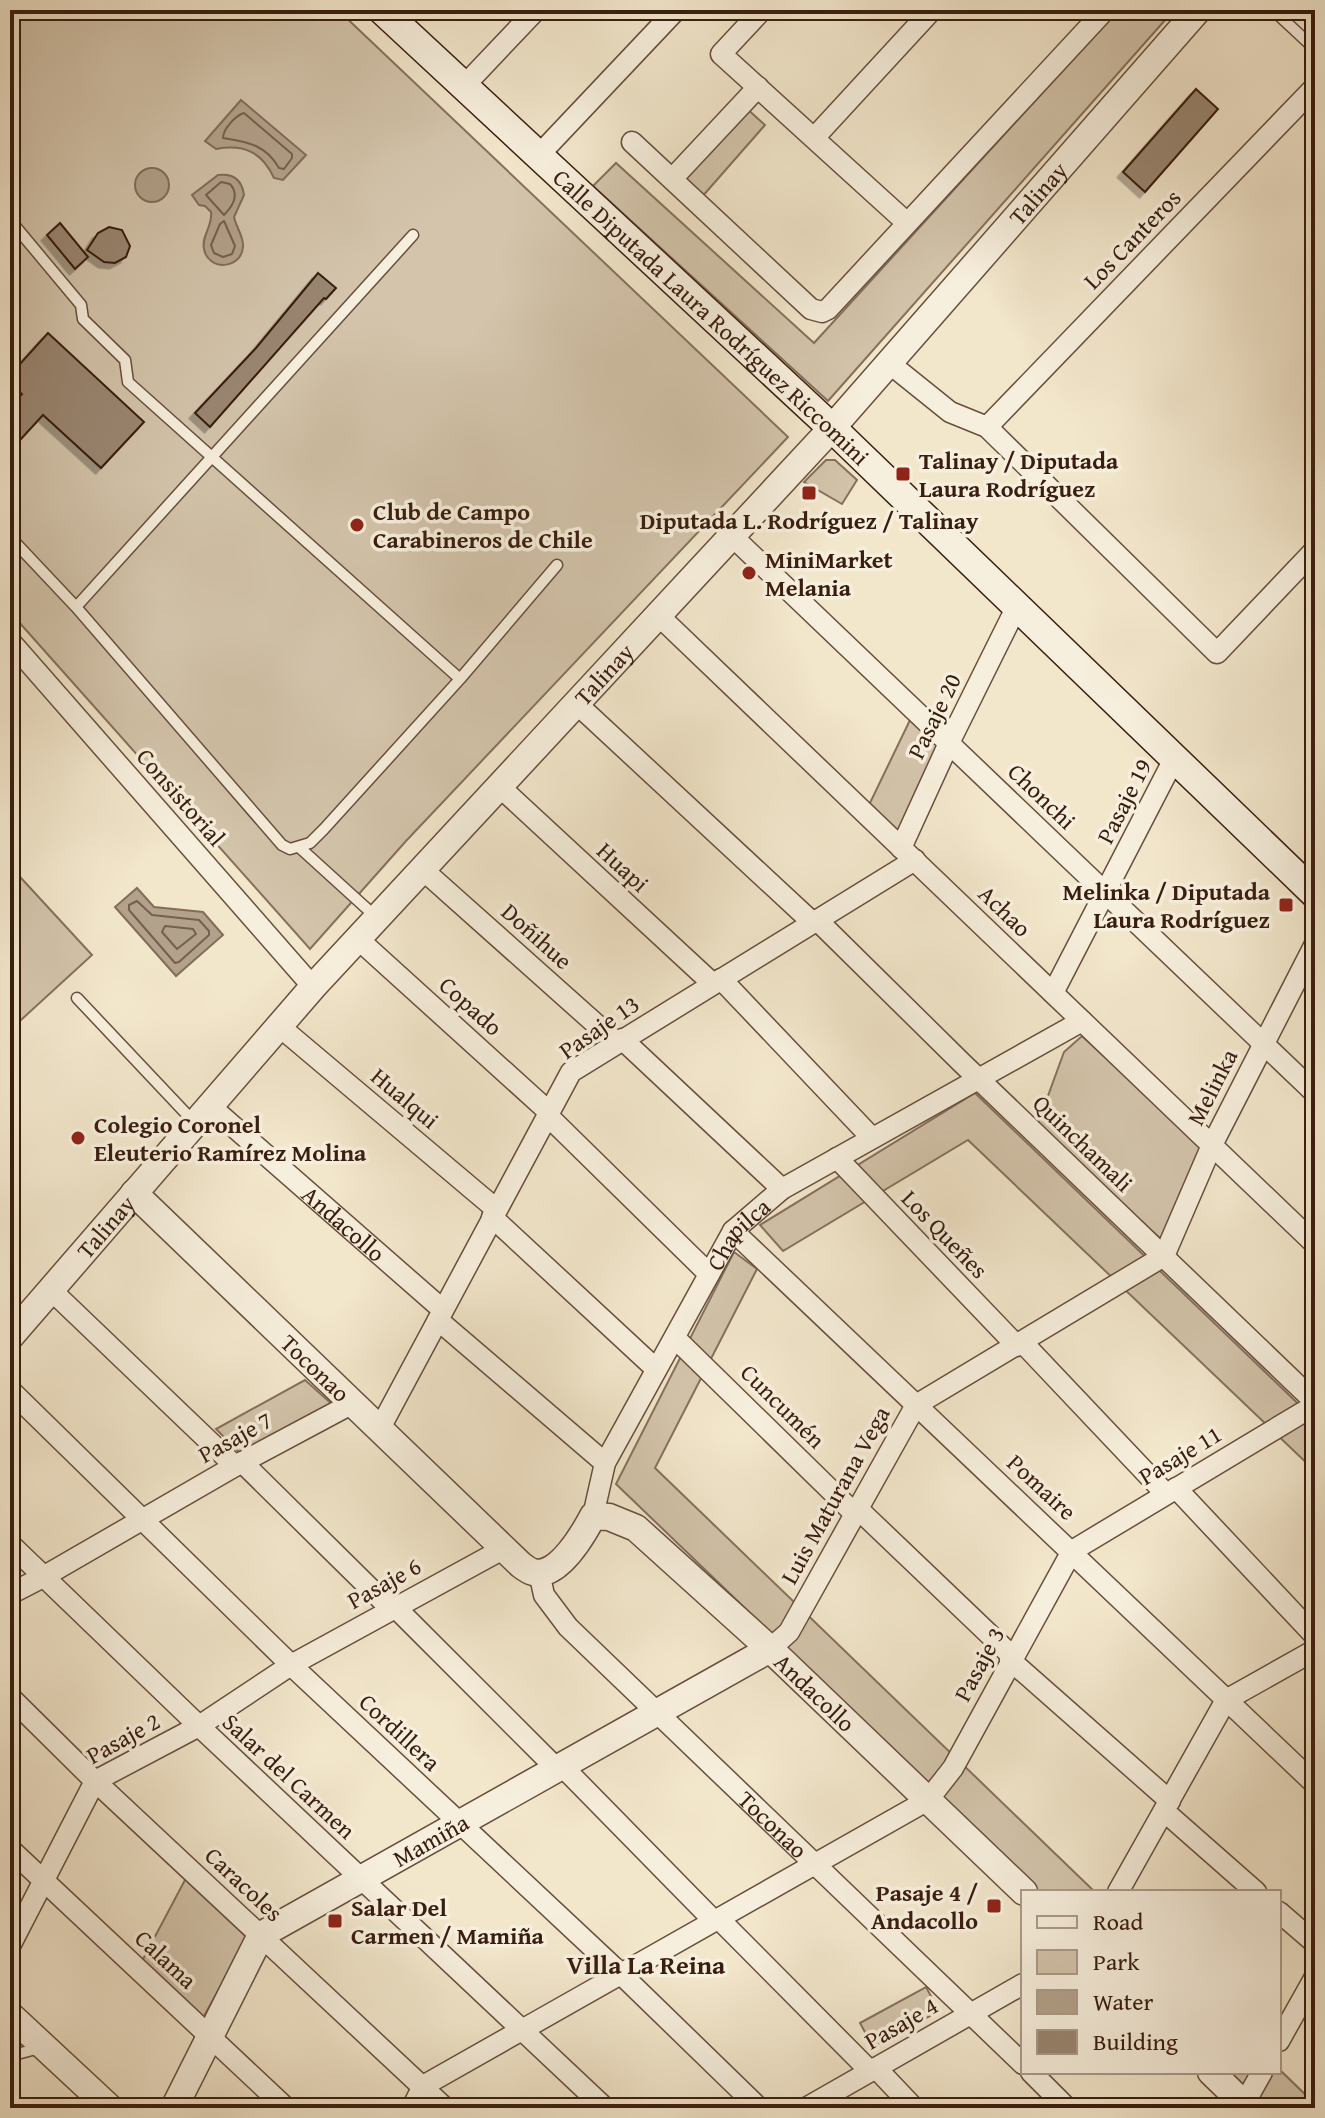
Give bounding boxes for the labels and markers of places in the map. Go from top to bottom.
place label: Talinay / Diputada Laura Rodríguez [919,443,1119,506]
marker: Talinay / Diputada Laura Rodríguez [894,465,912,483]
marker: Diputada L. Rodríguez / Talinay [800,484,818,502]
place label: Club de Campo Carabineros de Chile [373,494,593,557]
place label: Diputada L. Rodríguez / Talinay [640,503,979,538]
marker: Club de Campo Carabineros de Chile [348,516,366,534]
place label: MiniMarket Melania [765,542,893,605]
marker: MiniMarket Melania [740,564,758,582]
place label: Melinka / Diputada Laura Rodríguez [1063,874,1271,937]
marker: Melinka / Diputada Laura Rodríguez [1277,896,1295,914]
place label: Colegio Coronel Eleuterio Ramírez Molina [94,1107,367,1170]
marker: Colegio Coronel Eleuterio Ramírez Molina [69,1129,87,1147]
place label: Pasaje 4 / Andacollo [871,1875,979,1938]
place label: Salar Del Carmen / Mamiña [351,1890,545,1953]
marker: Pasaje 4 / Andacollo [985,1897,1003,1915]
marker: Salar Del Carmen / Mamiña [326,1912,344,1930]

